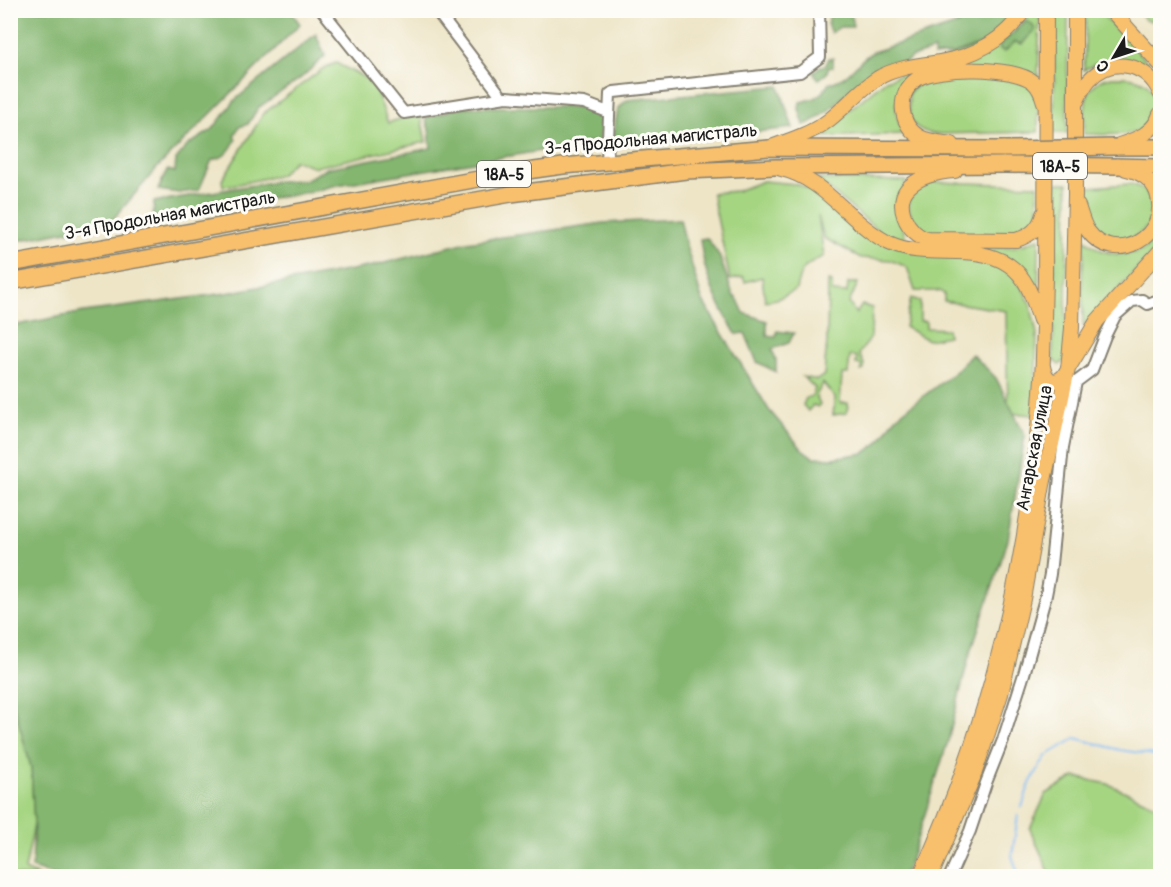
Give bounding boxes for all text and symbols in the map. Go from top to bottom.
north arrow [1084,27,1144,87]
text: С [1092,56,1114,76]
street label: 3-я Продольная магистраль [544,119,759,160]
road number: 18А-5 [1033,153,1087,179]
road number: 18А-5 [477,161,531,187]
street label: 3-я Продольная магистраль [63,186,277,245]
street label: Ангарская улица [1011,383,1058,513]

